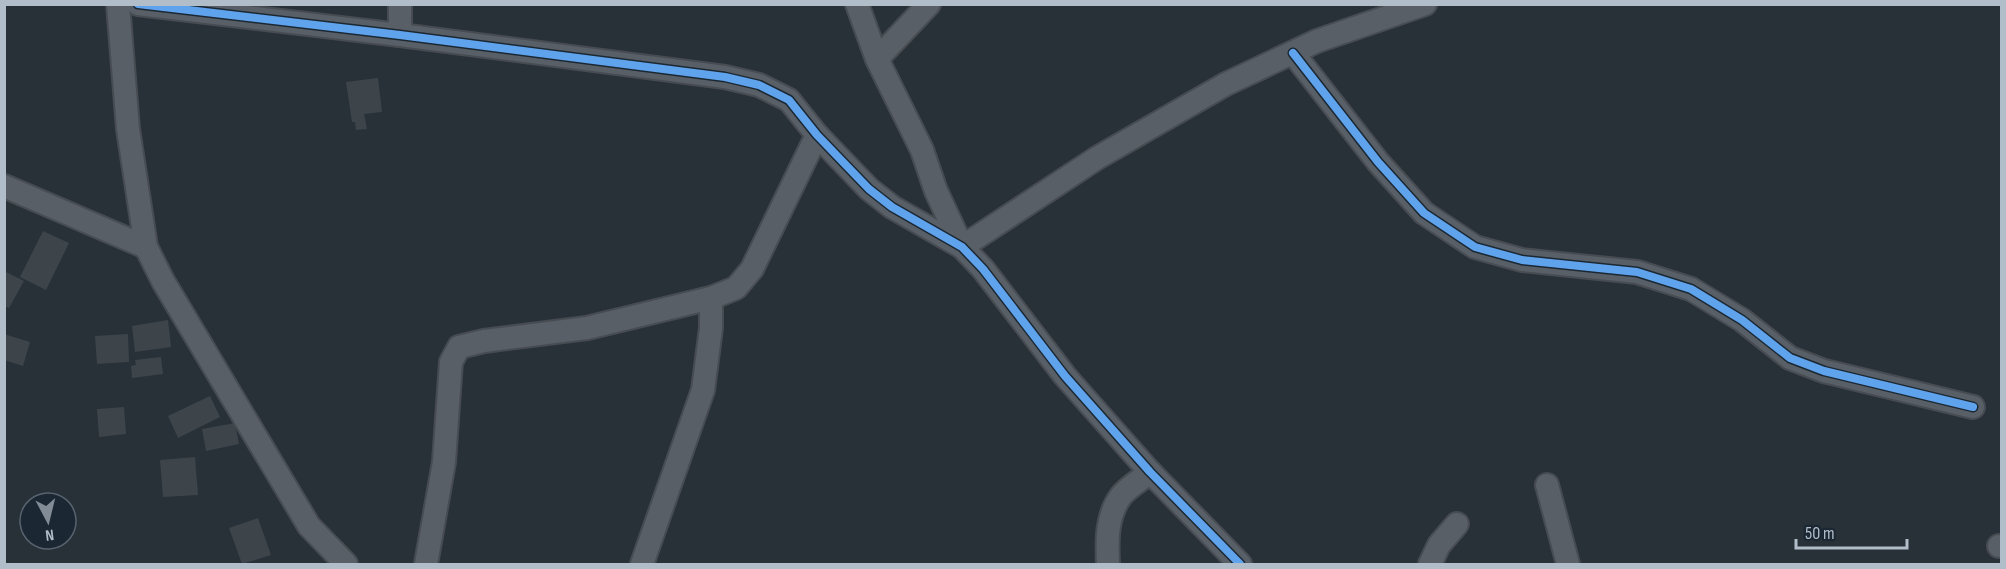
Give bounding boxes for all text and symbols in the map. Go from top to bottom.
north arrow [18,491,78,551]
scale bar [1796,512,1907,550]
text: 50 m [1805,523,1835,544]
text: N [44,524,55,544]

